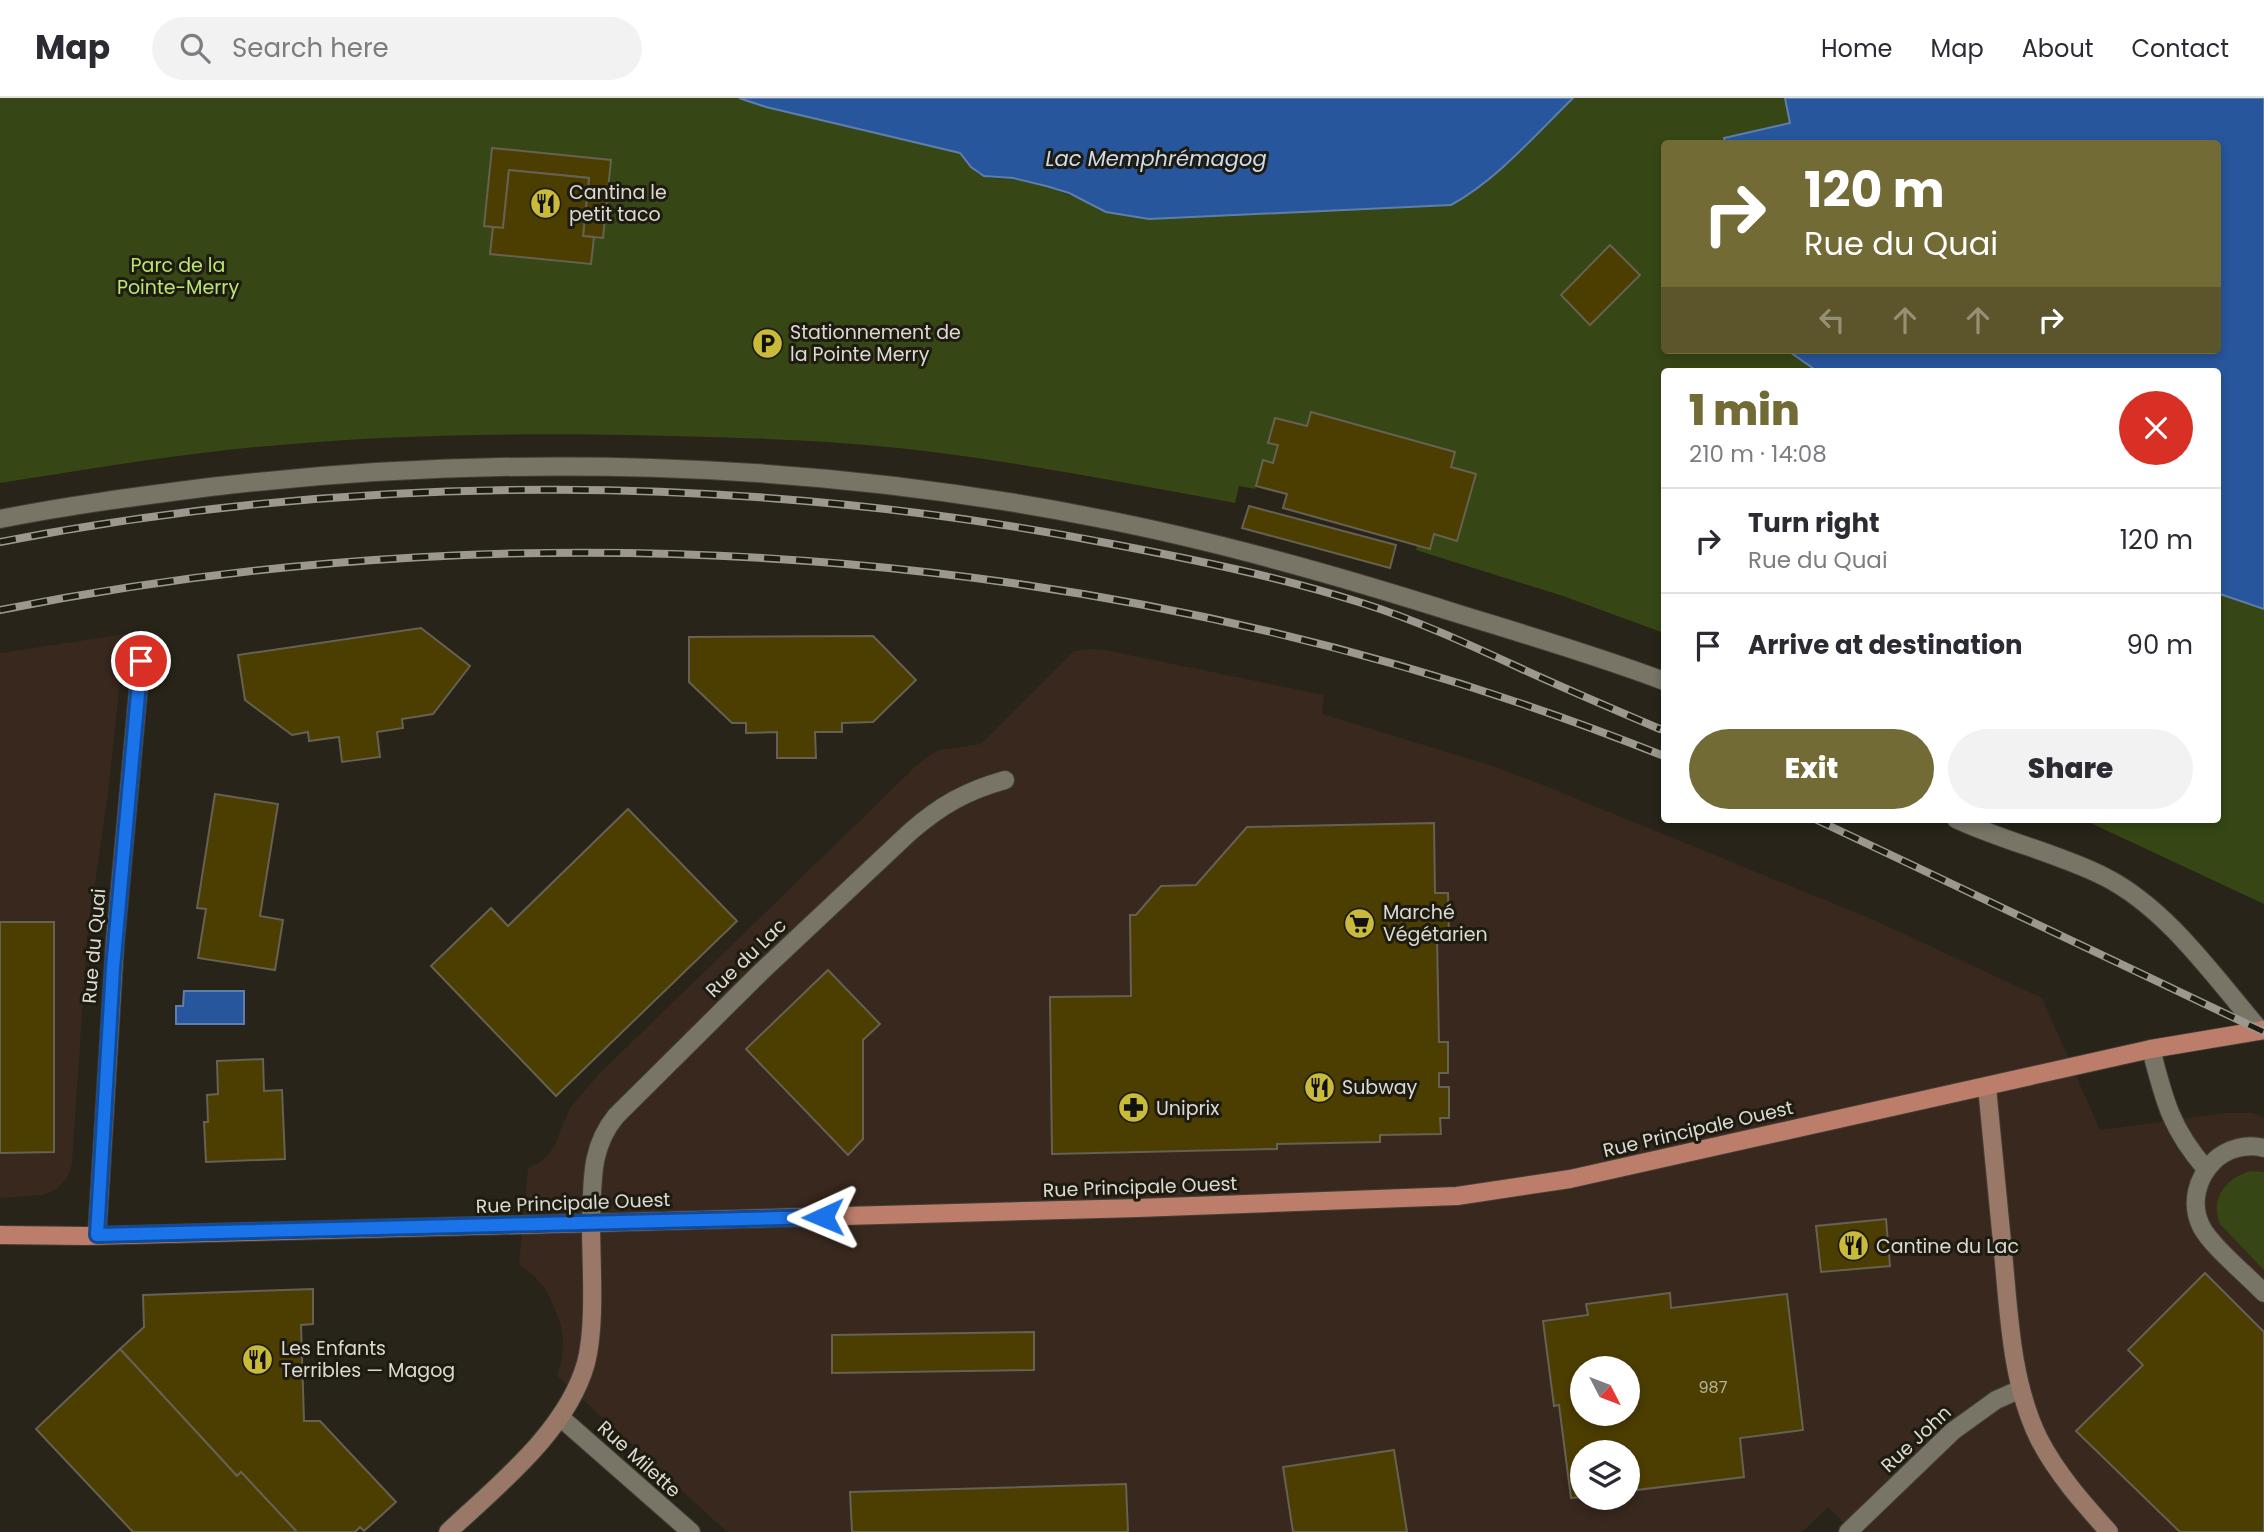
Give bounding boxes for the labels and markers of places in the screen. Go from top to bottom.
place label: Cantina le petit taco [569,179,667,228]
restaurant icon: Cantina le petit taco [529,186,563,220]
place label: Stationnement de la Pointe Merry [790,319,961,368]
parking icon: Stationnement de la Pointe Merry [750,326,784,360]
pin [111,631,171,691]
place label: Marché Végétarien [1383,899,1488,948]
supermarket icon: Marché Végétarien [1343,906,1377,940]
restaurant icon: Subway [1302,1070,1336,1104]
place label: Subway [1342,1074,1418,1101]
pharmacy icon: Uniprix [1116,1091,1150,1125]
place label: Uniprix [1156,1095,1219,1122]
restaurant icon: Cantine du Lac [1836,1229,1870,1263]
place label: Cantine du Lac [1876,1233,2019,1260]
place label: Les Enfants Terribles — Magog [281,1335,455,1384]
restaurant icon: Les Enfants Terribles — Magog [241,1342,275,1376]

